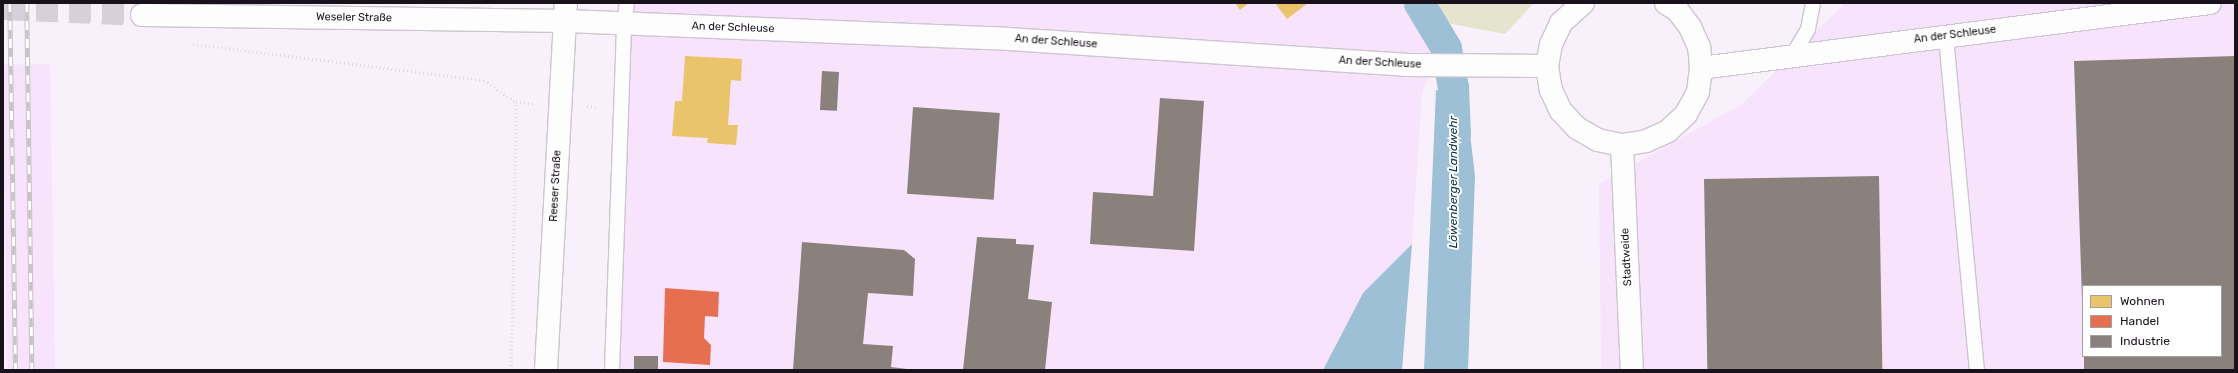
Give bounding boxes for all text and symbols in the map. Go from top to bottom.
street label: Weseler Straße [316,11,392,25]
street label: An der Schleuse [691,20,775,36]
street label: An der Schleuse [1913,23,1997,47]
street label: An der Schleuse [1014,33,1098,51]
street label: An der Schleuse [1338,54,1422,72]
water label: Löwenberger Landwehr [1447,116,1461,248]
street label: Reeser Straße [548,150,564,222]
street label: Stadtweide [1619,228,1635,286]
legend [2082,285,2222,357]
text: Wohnen [2120,294,2165,308]
text: Handel [2120,314,2159,328]
text: Industrie [2120,334,2170,348]

